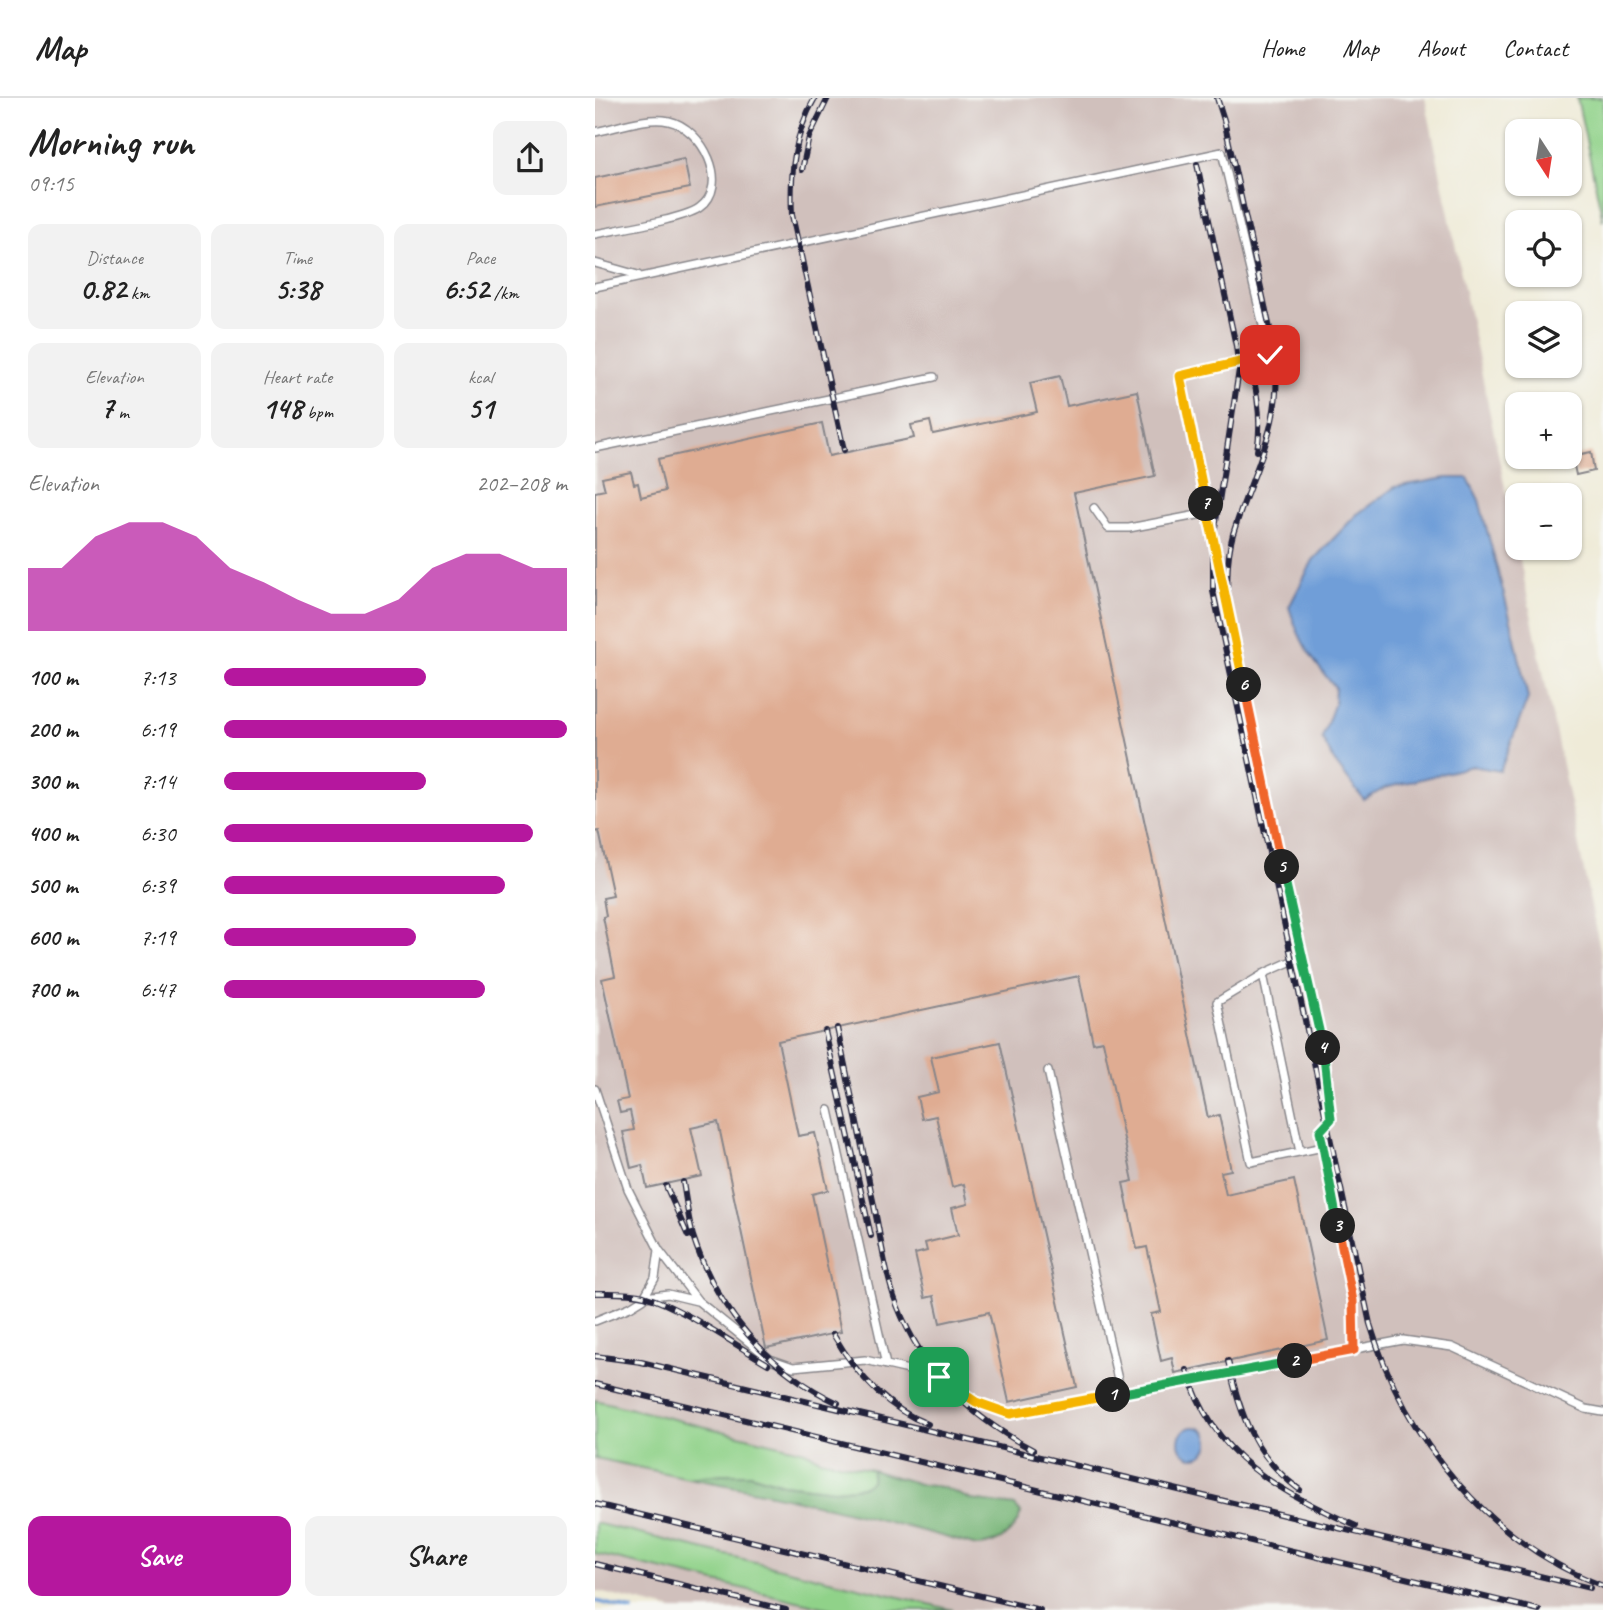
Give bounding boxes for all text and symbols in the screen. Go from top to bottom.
text: Map [35,27,86,69]
text: Home [1261,33,1304,63]
text: Map [1342,33,1379,63]
text: About [1417,33,1465,63]
text: Contact [1503,33,1568,63]
text: Morning run [28,119,194,166]
north arrow [1505,119,1582,196]
map controls [1505,119,1582,560]
button: share [493,121,567,195]
text: 09:15 [28,169,74,198]
button: locate [1505,210,1582,287]
text: Distance [86,246,143,270]
text: Time [283,246,312,270]
text: Pace [466,246,495,270]
text: 0.82 [80,270,126,308]
text: 5:38 [275,270,320,308]
text: 6:52 [442,270,489,308]
text: km [126,281,149,305]
text: /km [489,281,519,305]
button: layers [1505,301,1582,378]
pin [1240,325,1300,385]
icon: check [1251,336,1289,374]
text: Elevation [85,365,144,389]
text: Heart rate [263,365,332,389]
text: kcal [468,365,493,389]
text: 7 [100,389,114,427]
text: 148 [262,389,302,427]
text: 51 [467,389,494,427]
button: + [1505,392,1582,469]
text: m [114,400,129,424]
text: bpm [302,400,333,424]
text: Elevation [28,469,99,498]
text: 202–208 m [476,469,567,498]
button: − [1505,483,1582,560]
pin: 7 [1189,486,1223,522]
text: 7 [1201,491,1210,515]
text: 100 m [28,663,78,692]
text: 7:13 [140,663,176,692]
pin: 6 [1227,668,1261,702]
text: 6 [1239,672,1248,696]
text: 200 m [28,715,78,744]
text: 6:19 [140,715,176,744]
text: 300 m [28,767,78,796]
text: 7:14 [140,767,176,796]
text: 400 m [28,819,78,848]
text: 6:30 [140,819,176,848]
pin: 5 [1265,850,1299,884]
text: 5 [1277,854,1286,878]
text: 500 m [28,871,77,900]
text: 6:39 [140,871,176,900]
text: 600 m [28,923,78,952]
text: 7:19 [140,923,176,952]
text: 700 m [28,975,78,1004]
text: 6:47 [140,975,176,1004]
pin: 4 [1305,1030,1341,1066]
text: 4 [1318,1035,1327,1059]
pin: 3 [1321,1208,1355,1244]
text: 3 [1333,1213,1342,1237]
pin: 2 [1277,1344,1313,1378]
pin [909,1347,969,1407]
text: 2 [1290,1348,1299,1372]
icon: arrive [920,1358,958,1396]
pin: 1 [1095,1378,1131,1412]
text: 1 [1108,1382,1117,1406]
button: Save [28,1516,291,1596]
button: Share [305,1516,567,1596]

